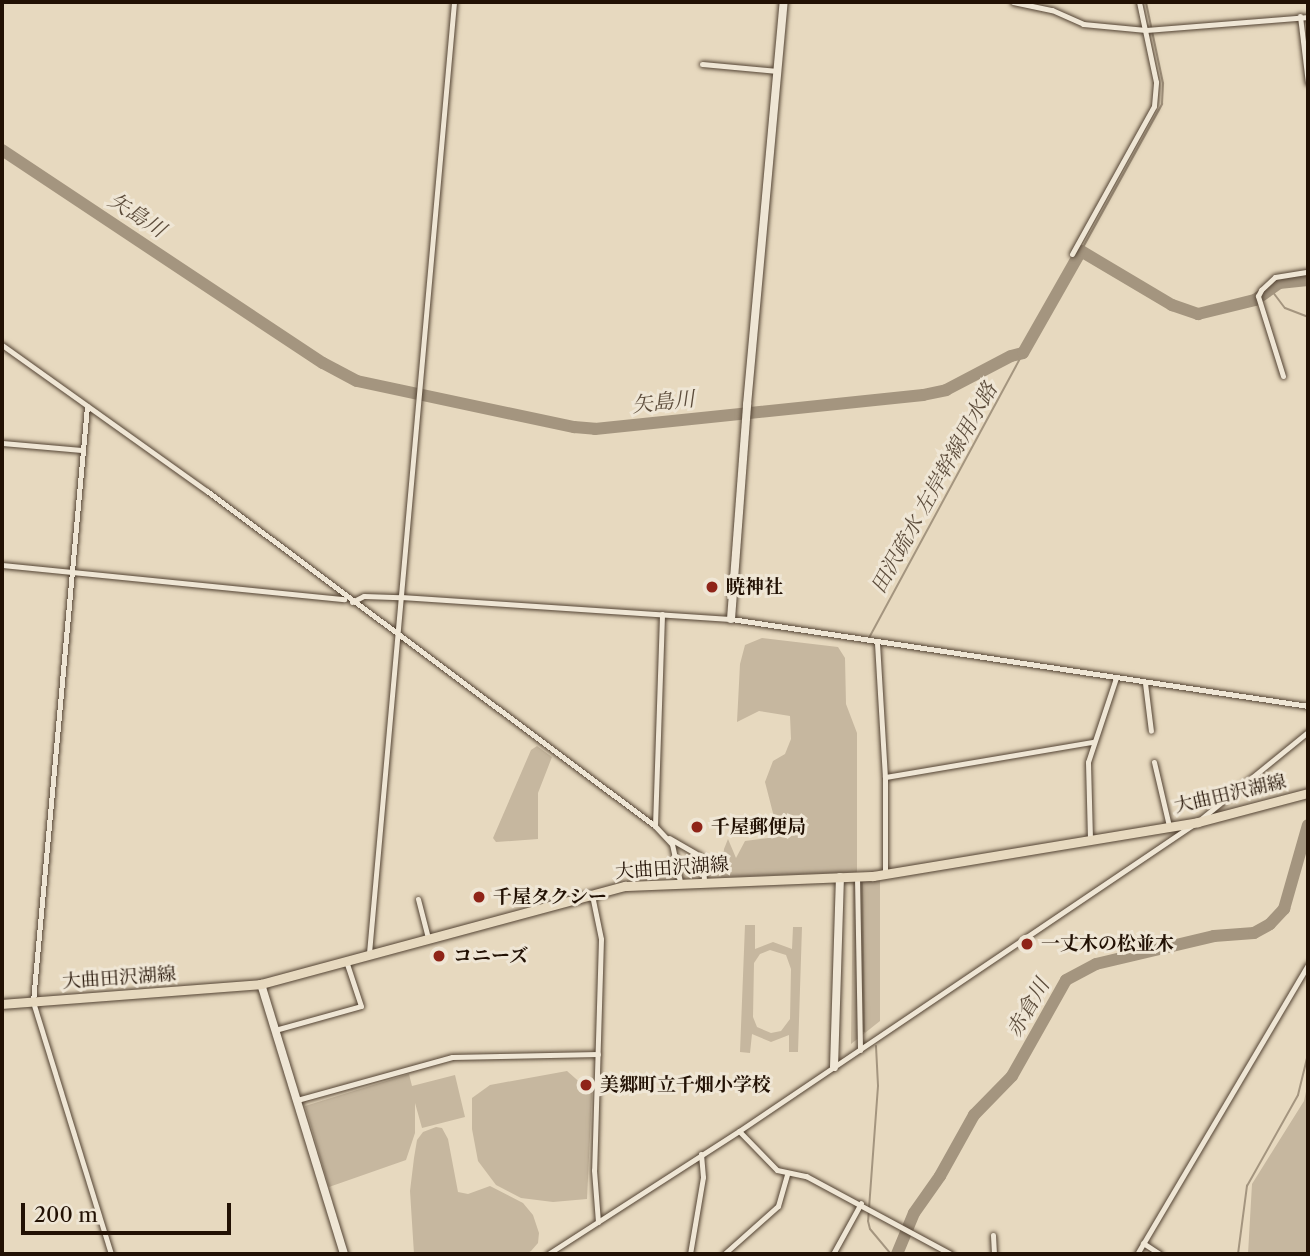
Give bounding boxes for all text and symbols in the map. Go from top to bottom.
water label: 矢島川 [104,187,170,243]
water label: 田沢疏水 左岸幹線用水路 [866,378,1002,598]
water label: 矢島川 [630,386,696,418]
place label: 暁神社 [726,576,783,598]
marker: 暁神社 [704,579,720,595]
street label: 大曲田沢湖線 [1172,770,1288,818]
place label: 千屋郵便局 [711,816,806,838]
marker: 千屋郵便局 [689,819,705,835]
street label: 大曲田沢湖線 [614,853,730,883]
place label: 千屋タクシー [493,886,607,908]
marker: 千屋タクシー [471,889,487,905]
place label: 一丈木の松並木 [1041,933,1174,955]
marker: 一丈木の松並木 [1019,936,1035,952]
place label: コニーズ [453,945,529,967]
marker: コニーズ [431,948,447,964]
street label: 大曲田沢湖線 [61,963,177,993]
water label: 赤倉川 [1001,974,1055,1042]
place label: 美郷町立千畑小学校 [600,1074,771,1096]
marker: 美郷町立千畑小学校 [578,1077,594,1093]
scale bar [24,1190,234,1234]
text: 200 m [34,1202,98,1227]

